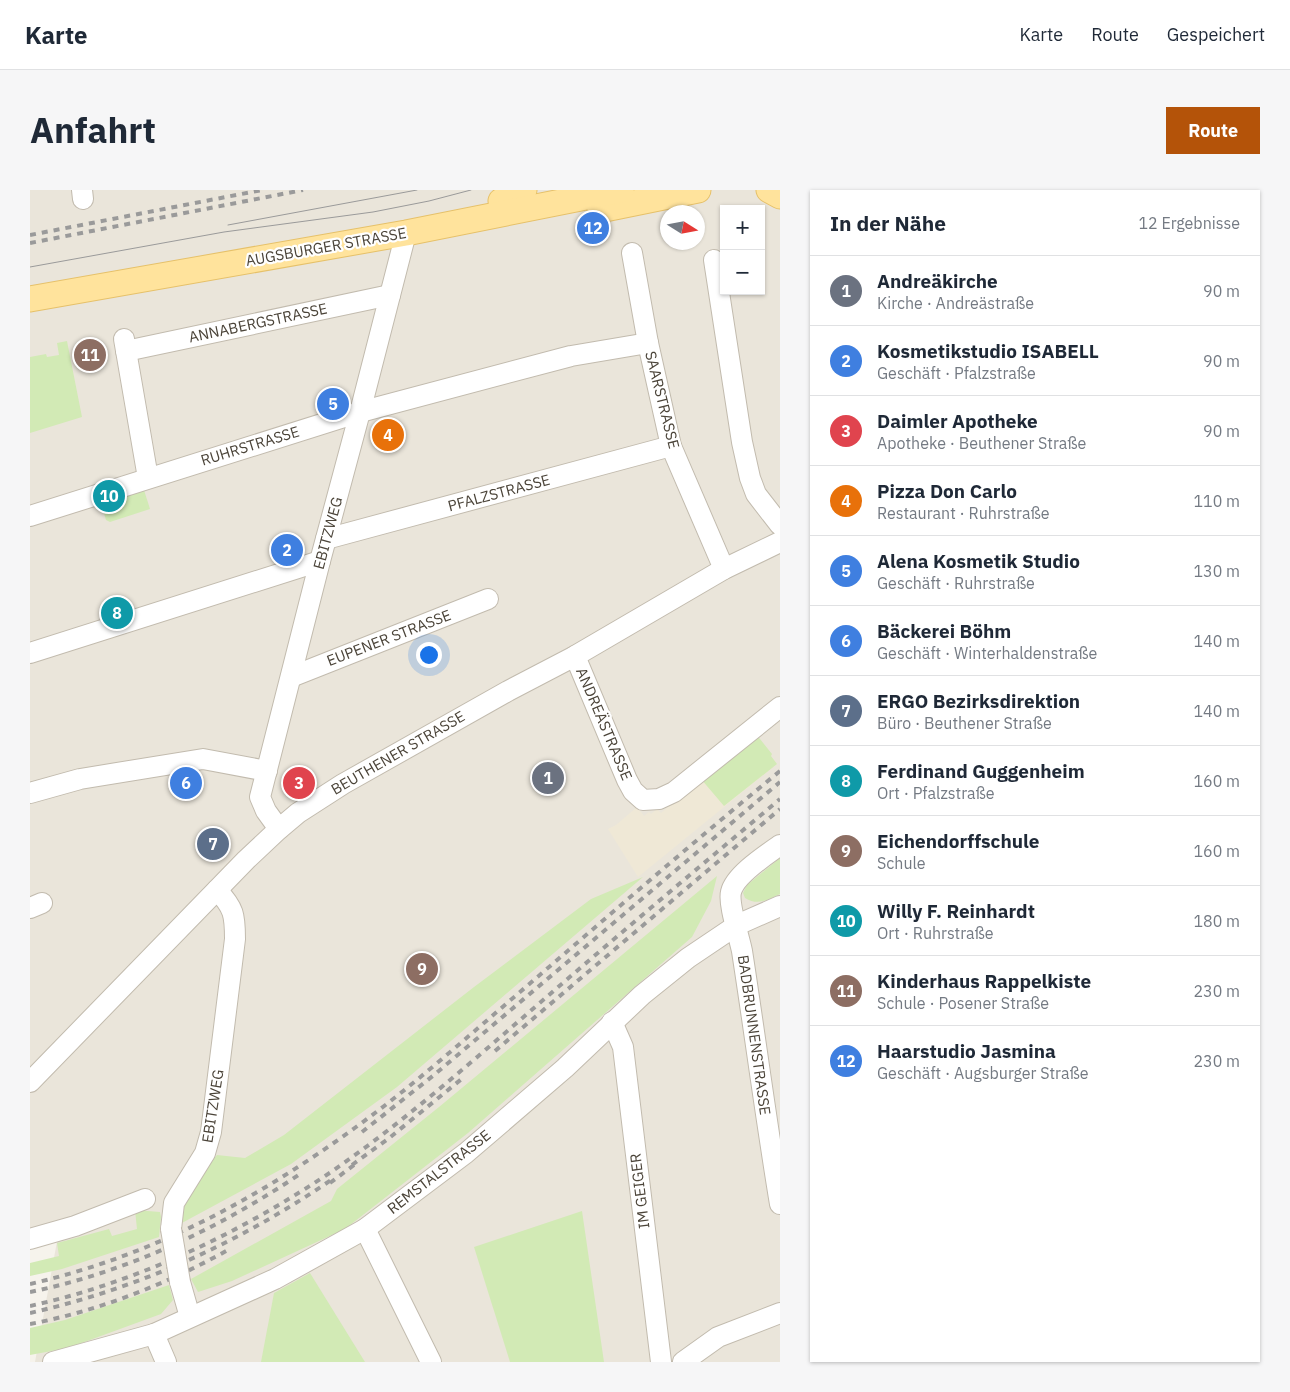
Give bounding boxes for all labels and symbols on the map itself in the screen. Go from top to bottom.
north arrow [660,205,705,250]
pin: 12 [577,209,609,247]
street label: AUGSBURGER STRASSE [244,223,408,270]
street label: ANNABERGSTRASSE [187,299,329,346]
pin: 11 [74,336,106,374]
street label: SAARSTRASSE [641,349,684,451]
pin: 5 [317,385,349,423]
pin: 4 [372,416,404,454]
street label: RUHRSTRASSE [198,422,301,470]
street label: PFALZSTRASSE [446,470,552,515]
pin: 10 [93,477,125,515]
street label: EBITZWEG [309,495,346,571]
pin: 2 [271,531,303,569]
pin: 8 [101,594,133,632]
street label: EUPENER STRASSE [324,605,454,670]
your location [416,642,442,668]
street label: ANDREÄSTRASSE [572,665,637,783]
street label: BEUTHENER STRASSE [327,706,468,799]
pin: 1 [532,759,564,797]
pin: 6 [170,764,202,802]
pin: 3 [283,764,315,802]
pin: 7 [197,825,229,863]
pin: 9 [406,950,438,988]
street label: BADBRUNNENSTRASSE [734,954,775,1116]
street label: EBITZWEG [197,1068,228,1144]
street label: REMSTALSTRASSE [383,1125,494,1218]
street label: IM GEIGER [625,1152,654,1230]

